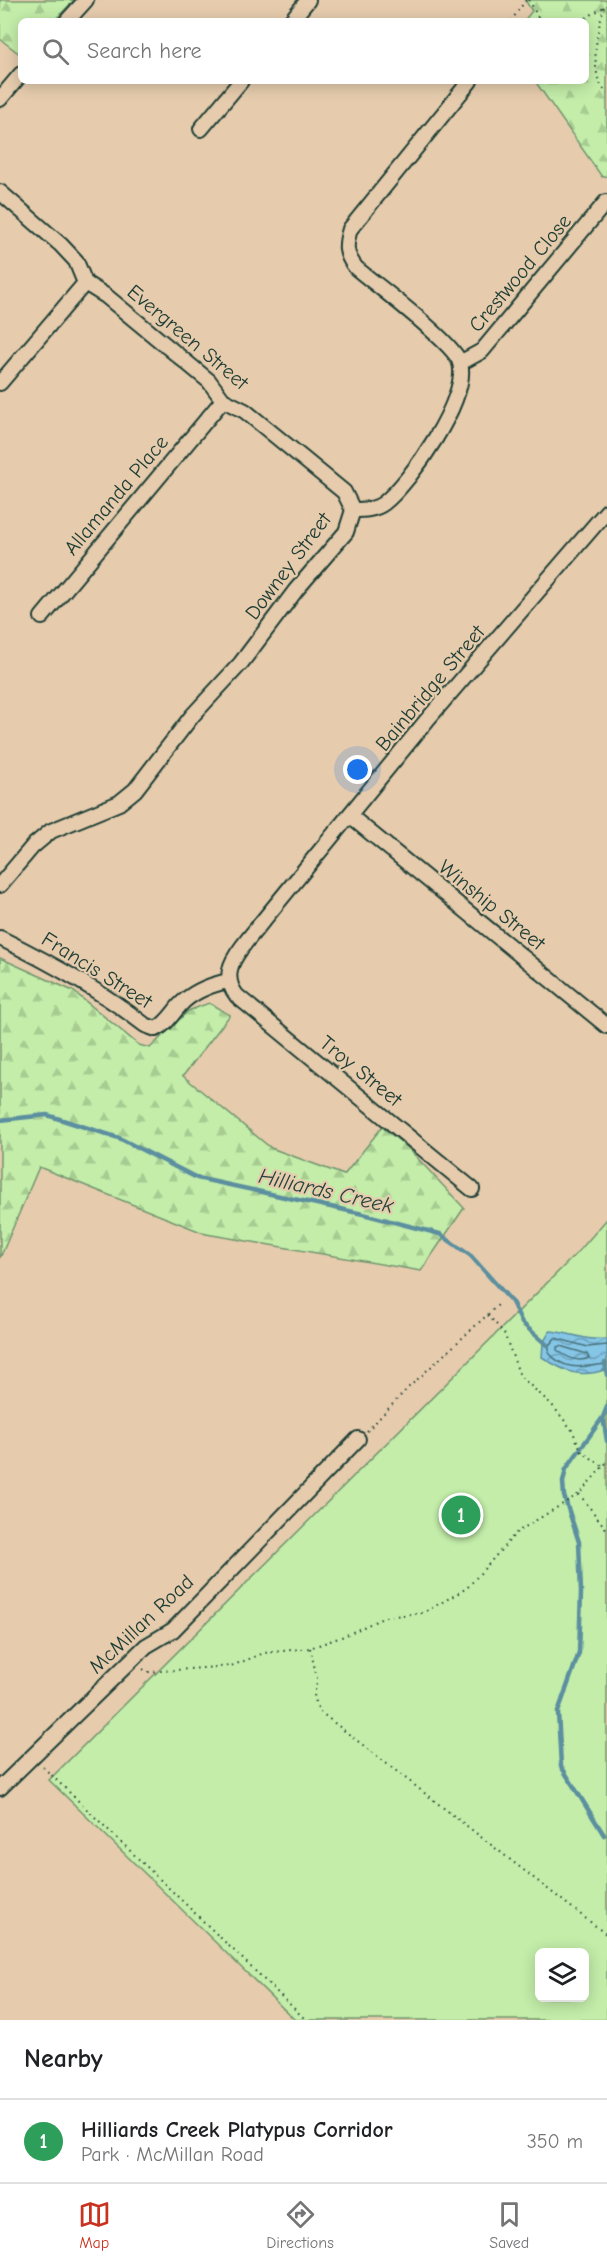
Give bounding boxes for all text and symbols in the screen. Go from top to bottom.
search box [18,18,589,84]
icon: search [39,35,72,68]
text: Search here [87,38,202,64]
street label: Crestwood Close [464,209,576,337]
street label: Evergreen Street [123,279,254,395]
street label: Allamanda Place [59,430,173,560]
street label: Downey Street [240,507,337,624]
street label: Bainbridge Street [370,619,490,756]
your location [343,755,372,784]
street label: Winship Street [434,855,551,956]
street label: Francis Street [37,927,158,1014]
street label: Troy Street [315,1031,408,1112]
water label: Hilliards Creek [256,1163,396,1219]
pin: 1 [442,1492,480,1538]
street label: McMillan Road [84,1569,198,1679]
map controls [535,1948,589,2002]
button: layers [535,1948,589,2002]
text: Nearby [24,2044,103,2074]
text: Hilliards Creek Platypus Corridor [81,2117,393,2143]
text: 1 [40,2130,47,2153]
text: 350 m [527,2130,583,2153]
text: Park · McMillan Road [81,2143,264,2166]
tab: Map [78,2198,111,2252]
tab: Directions [266,2198,334,2252]
tab: Saved [489,2198,529,2252]

